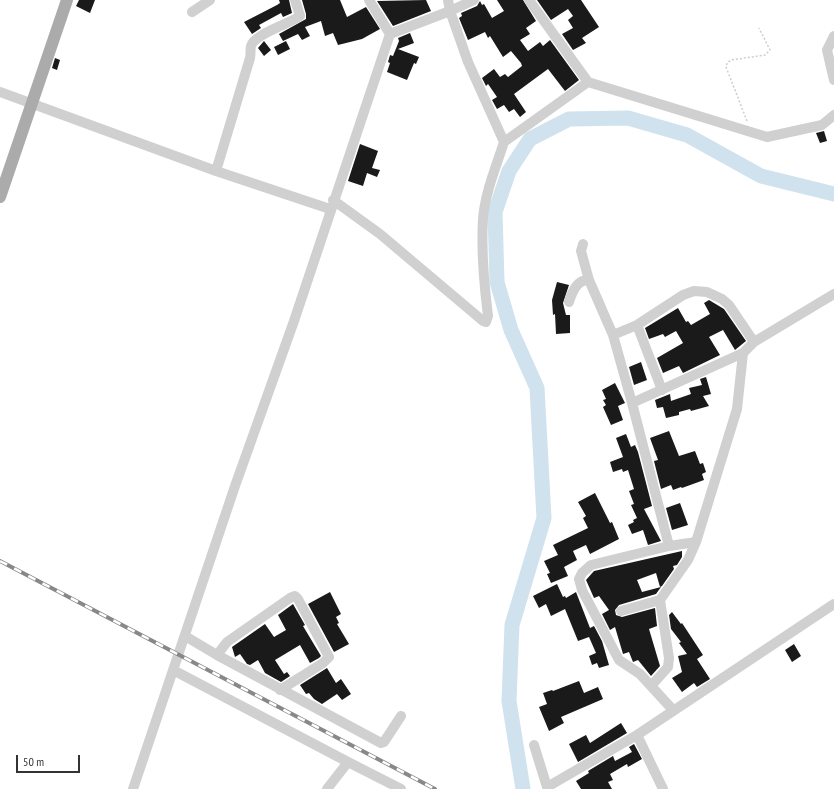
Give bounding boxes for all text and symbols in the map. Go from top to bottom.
scale bar [18,747,82,773]
text: 50 m [23,754,44,769]

